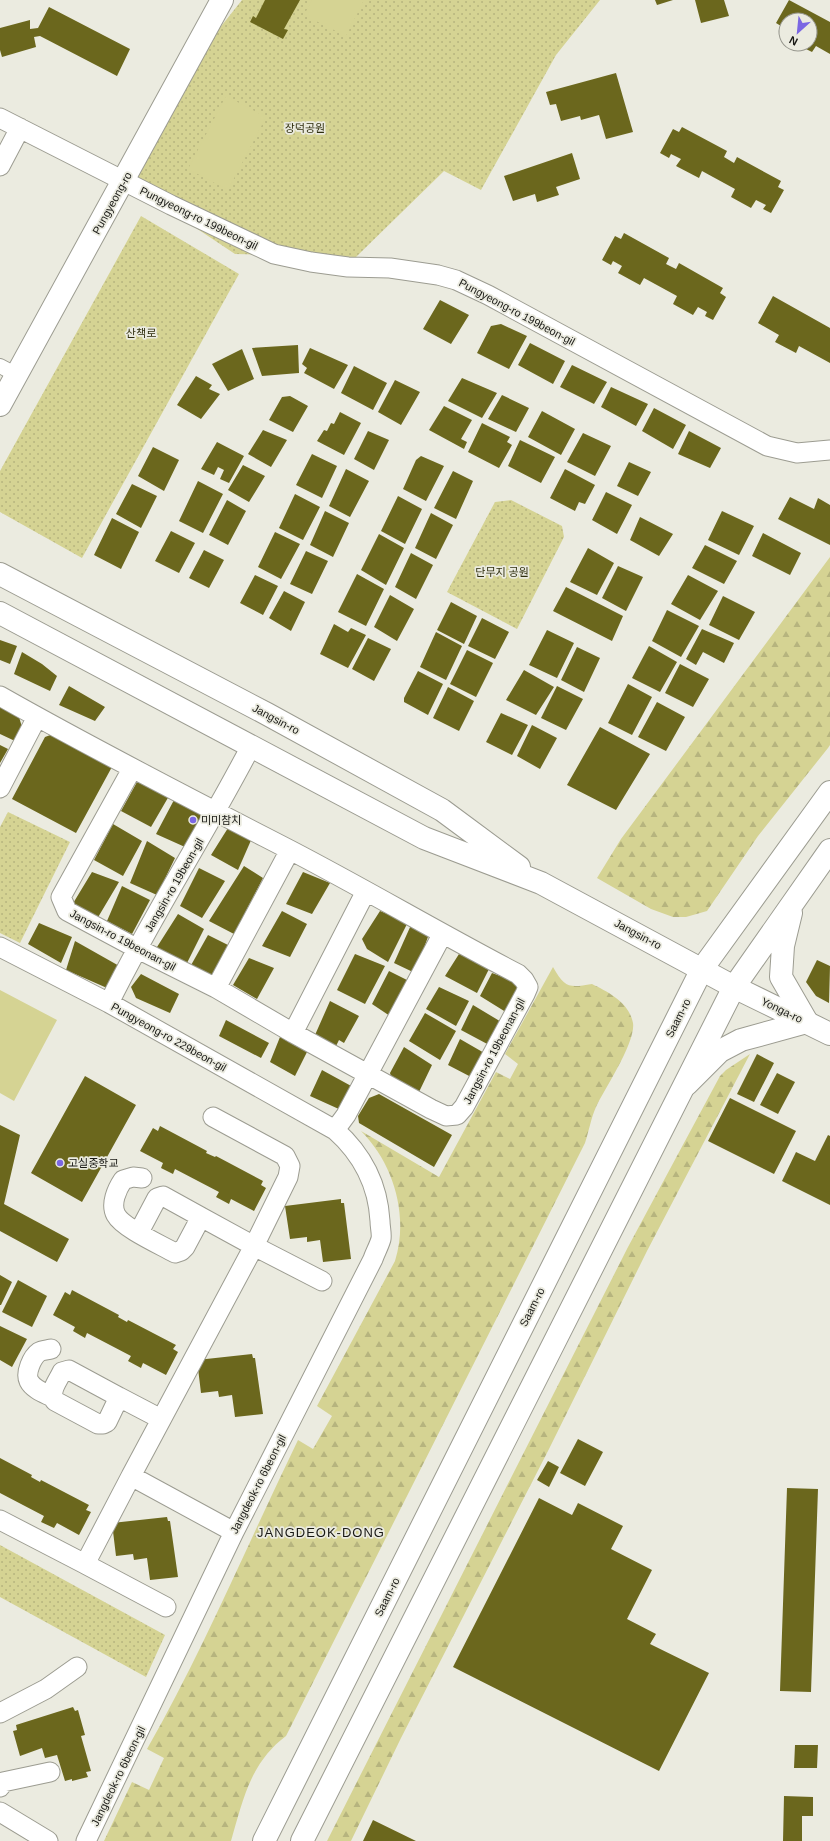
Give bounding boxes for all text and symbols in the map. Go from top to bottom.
north arrow [778,12,818,52]
text: N [787,34,800,48]
park label: 장덕공원 [285,122,325,134]
street label: Pungyeong-ro [90,170,134,236]
street label: Pungyeong-ro 199beon-gil [138,184,260,252]
street label: Pungyeong-ro 199beon-gil [457,276,577,348]
park label: 산책로 [126,327,156,339]
park label: 단무지 공원 [475,566,529,578]
street label: Jangsin-ro [251,702,301,736]
place label: 미미참치 [201,814,241,826]
marker: 미미참치 [188,815,198,825]
street label: Jangsin-ro 19beon-gil [142,836,206,934]
street label: Jangsin-ro 19beonan-gil [68,907,178,973]
street label: Jangsin-ro [613,917,663,951]
street label: Yonga-ro [759,995,805,1025]
street label: Jangsin-ro 19beonan-gil [461,996,527,1106]
street label: Saam-ro [663,996,693,1040]
street label: Pungyeong-ro 229beon-gil [109,1000,229,1074]
place label: 고실중학교 [68,1157,119,1169]
marker: 고실중학교 [55,1158,65,1168]
street label: Saam-ro [517,1285,547,1329]
street label: Jangdeok-ro 6beon-gil [228,1433,288,1535]
district label: JANGDEOK-DONG [257,1525,385,1540]
street label: Saam-ro [372,1575,402,1619]
street label: Jangdeok-ro 6beon-gil [89,1724,147,1828]

